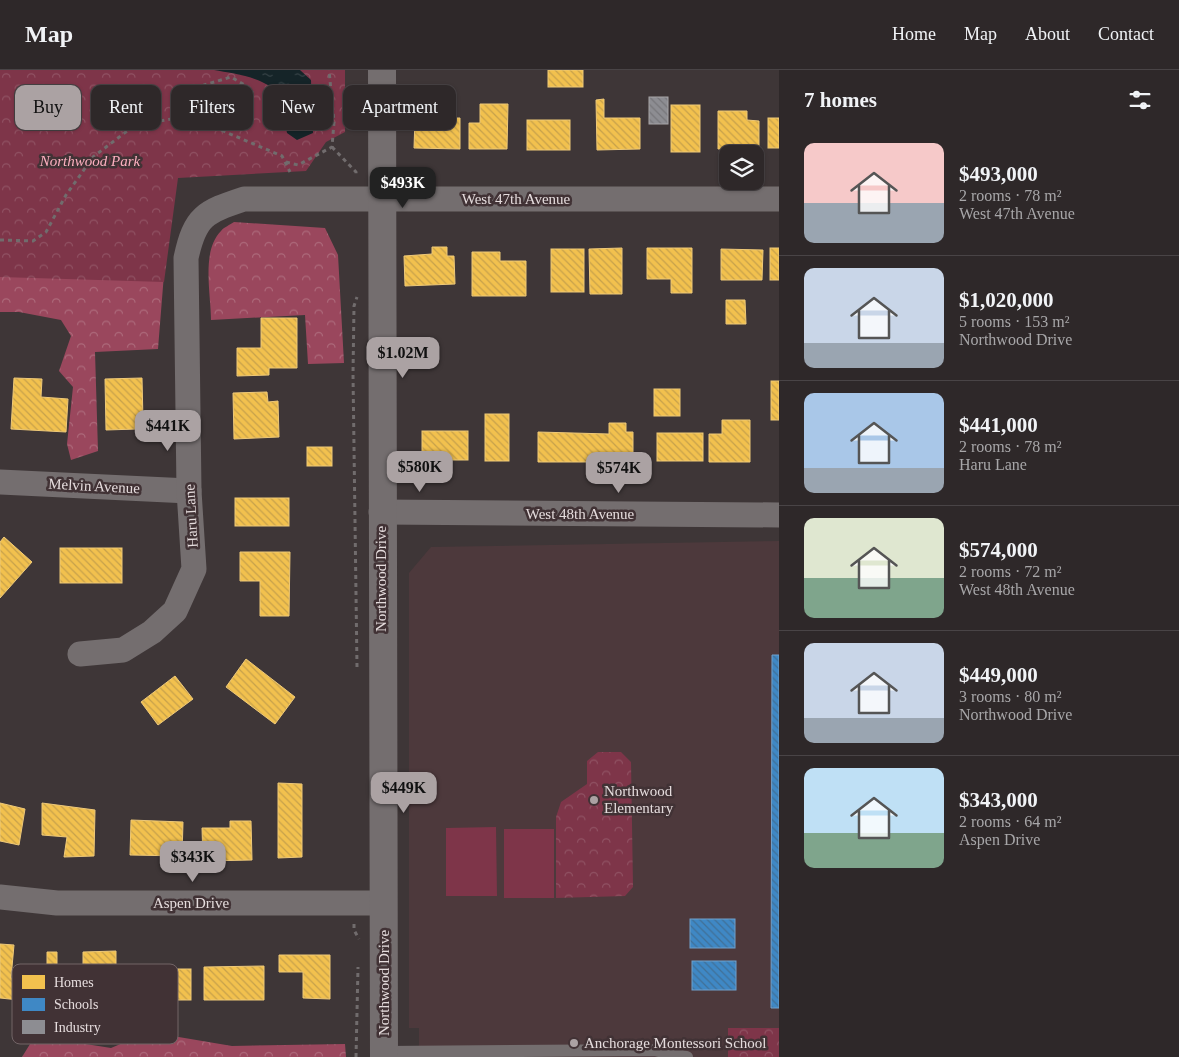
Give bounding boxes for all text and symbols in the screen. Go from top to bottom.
text: Map [25,21,73,47]
text: Home [892,24,936,44]
text: Map [964,24,997,44]
text: About [1025,24,1070,44]
text: Contact [1098,24,1154,44]
chip: Buy [15,85,81,130]
chip: Rent [91,85,161,130]
chip: Filters [171,85,253,130]
chip: New [263,85,333,130]
chip: Apartment [343,85,456,130]
icon: filters [1126,86,1154,114]
text: 7 homes [804,88,877,112]
map controls [719,145,764,190]
button: layers [719,145,764,190]
park label: Northwood Park [39,153,141,169]
text: $493,000 [959,162,1038,186]
icon: home [844,163,904,223]
pin: $493K [368,166,438,209]
text: $493K [381,174,425,191]
text: 2 rooms · 78 m² [959,187,1062,204]
street label: West 47th Avenue [462,191,571,207]
text: West 47th Avenue [959,205,1075,222]
icon: home [844,288,904,348]
text: $1,020,000 [959,288,1054,312]
text: 5 rooms · 153 m² [959,313,1070,330]
text: Northwood Drive [959,331,1072,348]
pin: $1.02M [362,336,444,379]
text: $1.02M [377,344,429,361]
pin: $441K [133,410,203,452]
icon: home [844,413,904,473]
text: $441,000 [959,413,1038,437]
text: $441K [146,417,190,434]
text: 2 rooms · 78 m² [959,438,1062,455]
pin: $580K [385,450,455,493]
pin: $574K [584,452,654,494]
text: Haru Lane [959,456,1027,473]
text: $580K [398,458,442,475]
text: $574K [597,459,641,476]
street label: Melvin Avenue [48,476,141,496]
street label: Haru Lane [181,483,201,548]
street label: West 48th Avenue [526,506,635,522]
street label: Northwood Drive [373,526,389,632]
icon: home [844,538,904,598]
text: $574,000 [959,538,1038,562]
text: 2 rooms · 72 m² [959,563,1062,580]
text: West 48th Avenue [959,581,1075,598]
icon: home [844,663,904,723]
text: $449,000 [959,663,1038,687]
text: 3 rooms · 80 m² [959,688,1062,705]
text: Northwood Drive [959,706,1072,723]
pin: $449K [369,772,439,814]
text: $449K [382,779,426,796]
place label: Northwood Elementary [604,783,674,816]
icon: home [844,788,904,848]
text: $343,000 [959,788,1038,812]
marker: Northwood Elementary [588,794,600,806]
text: 2 rooms · 64 m² [959,813,1062,830]
text: Aspen Drive [959,831,1040,848]
pin: $343K [158,840,228,883]
text: $343K [171,848,215,865]
street label: Aspen Drive [153,895,229,911]
street label: Northwood Drive [376,930,392,1036]
legend [12,964,178,1044]
text: Homes [54,975,94,990]
text: Schools [54,997,98,1012]
text: Industry [54,1020,101,1035]
place label: Anchorage Montessori School [584,1035,766,1051]
marker: Anchorage Montessori School [568,1037,580,1049]

